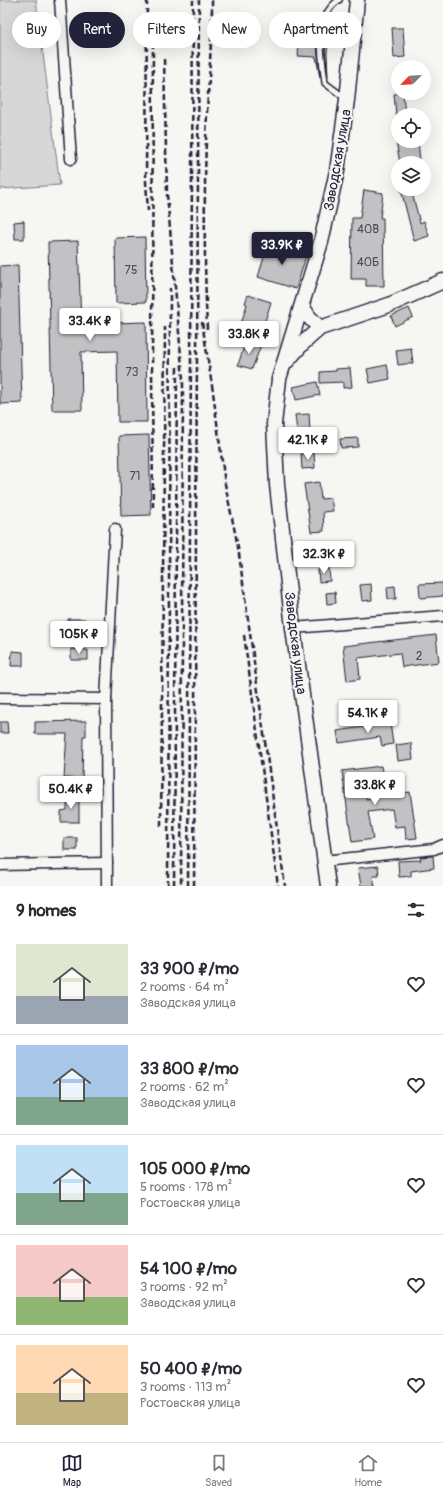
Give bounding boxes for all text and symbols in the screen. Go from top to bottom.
chip: Buy [12,12,61,48]
chip: Rent [69,12,125,48]
chip: Filters [133,12,199,48]
chip: New [207,12,261,48]
chip: Apartment [269,12,362,48]
north arrow [391,60,431,100]
map controls [391,60,431,196]
street label: Заводская улица [320,108,355,212]
button: locate [391,108,431,148]
button: layers [391,156,431,196]
house number: 40В [357,222,379,237]
pin: 33.9K ₽ [245,232,319,266]
text: 33.9K ₽ [261,237,303,253]
house number: 40Б [357,255,379,270]
house number: 75 [125,263,137,278]
pin: 33.4K ₽ [53,308,127,342]
text: 33.4K ₽ [68,313,112,329]
pin: 33.8K ₽ [212,321,286,355]
text: 33.8K ₽ [228,326,270,342]
house number: 73 [125,365,139,380]
pin: 42.1K ₽ [271,427,345,461]
text: 42.1K ₽ [287,432,329,448]
house number: 71 [129,469,141,484]
pin: 32.3K ₽ [287,541,361,575]
text: 32.3K ₽ [302,546,346,562]
street label: Заводская улица [281,591,310,695]
pin: 105K ₽ [46,621,112,655]
text: 105K ₽ [59,626,99,642]
house number: 2 [416,649,423,664]
pin: 54.1K ₽ [331,700,405,734]
text: 54.1K ₽ [348,705,388,721]
pin: 33.8K ₽ [338,772,412,806]
pin: 50.4K ₽ [34,776,108,810]
text: 33.8K ₽ [354,777,396,793]
text: 50.4K ₽ [49,781,93,797]
icon: filters [405,899,427,921]
text: 9 homes [16,900,76,921]
text: 33 900 ₽/mo [140,958,239,979]
icon: home [48,960,96,1008]
icon: heart [405,973,427,995]
text: 2 rooms · 64 m² [140,979,229,995]
text: Заводская улица [140,995,236,1011]
text: 33 800 ₽/mo [140,1058,239,1079]
icon: home [48,1061,96,1109]
icon: heart [405,1074,427,1096]
text: 2 rooms · 62 m² [140,1079,229,1095]
text: Заводская улица [140,1095,236,1111]
text: 105 000 ₽/mo [140,1158,250,1179]
icon: home [48,1161,96,1209]
icon: heart [405,1174,427,1196]
text: 5 rooms · 178 m² [140,1179,232,1195]
text: Ростовская улица [140,1195,240,1211]
text: 54 100 ₽/mo [140,1258,237,1279]
icon: home [48,1261,96,1309]
icon: heart [405,1274,427,1296]
text: 3 rooms · 92 m² [140,1279,228,1295]
text: Заводская улица [140,1295,236,1311]
text: 50 400 ₽/mo [140,1358,242,1379]
icon: home [48,1361,96,1409]
icon: heart [405,1374,427,1396]
text: 3 rooms · 113 m² [140,1379,231,1395]
text: Ростовская улица [140,1395,240,1411]
tab: Map [61,1452,83,1489]
tab: Saved [205,1452,232,1489]
tab: Home [354,1452,382,1489]

